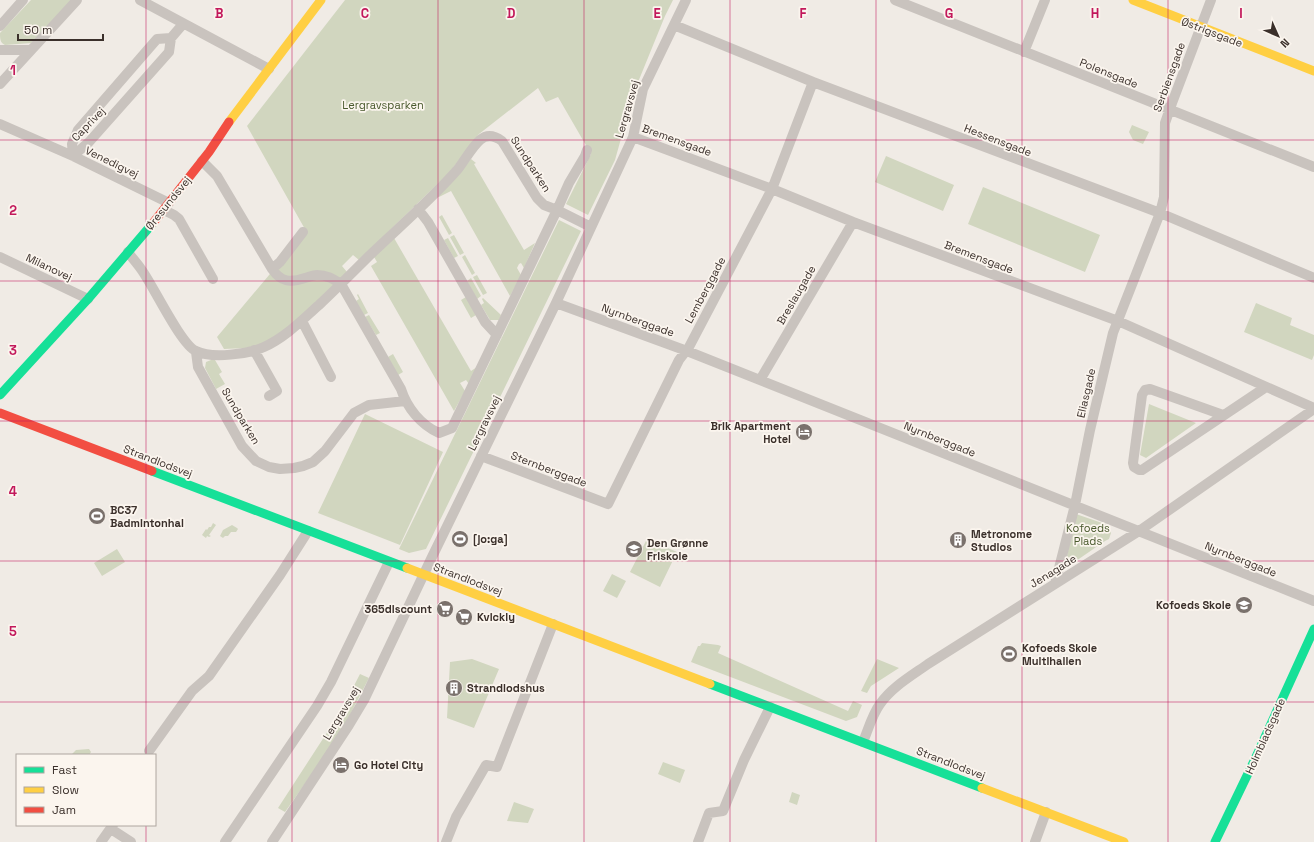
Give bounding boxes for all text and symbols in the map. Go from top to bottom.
text: B [215,5,224,22]
text: C [361,5,369,22]
text: D [507,5,516,22]
text: E [653,5,661,22]
text: F [800,5,807,22]
text: G [945,5,953,22]
text: H [1091,5,1099,22]
text: I [1239,5,1243,22]
street label: Østrigsgade [1179,14,1245,50]
scale bar [18,16,103,42]
north arrow [1258,16,1298,56]
text: 50 m [24,22,52,38]
text: N [1278,36,1293,51]
street label: Serbiensgade [1150,40,1188,114]
street label: Polensgade [1078,55,1140,91]
text: 1 [10,62,16,79]
street label: Lergravsvej [612,78,642,140]
park label: Lergravsparken [342,98,424,112]
street label: Caprivej [68,104,108,144]
street label: Bremensgade [640,121,714,159]
street label: Hessensgade [962,121,1034,159]
street label: Sundparken [508,133,554,195]
street label: Venedigvej [83,143,141,181]
street label: Øresundsvej [142,173,194,233]
text: 2 [9,202,17,219]
street label: Bremensgade [942,237,1016,277]
street label: Milanovej [24,250,75,284]
street label: Lemberggade [682,254,728,326]
street label: Breslaugade [773,263,819,327]
street label: Nyrnberggade [600,300,676,340]
text: 3 [9,342,17,359]
street label: Eliasgade [1073,367,1099,419]
street label: Sundparken [219,385,263,447]
street label: Lergravsvej [465,393,504,453]
street label: Nyrnberggade [902,418,978,460]
place label: Brik Apartment Hotel [710,419,791,446]
hotel icon: Brik Apartment Hotel [794,422,814,442]
street label: Strandlodsvej [121,441,195,481]
street label: Sternberggade [509,448,589,490]
text: 4 [9,483,17,500]
place label: BC37 Badmintonhal [110,503,184,530]
sports icon: BC37 Badmintonhal [87,506,107,526]
park label: Kofoeds Plads [1066,521,1110,548]
place label: Metronome Studios [971,527,1032,554]
sports icon: [jo:ga] [450,529,470,549]
building icon: Metronome Studios [948,530,968,550]
place label: [jo:ga] [473,532,508,547]
place label: Den Grønne Friskole [647,536,708,563]
street label: Nyrnberggade [1203,538,1279,580]
school or university icon: Den Grønne Friskole [624,539,644,559]
street label: Jenagade [1027,551,1079,591]
street label: Strandlodsvej [431,559,505,599]
school or university icon: Kofoeds Skole [1234,595,1254,615]
place label: Kofoeds Skole [1156,598,1231,612]
supermarket icon: 365discount [435,599,455,619]
place label: 365discount [365,602,432,616]
supermarket icon: Kvickly [454,607,474,627]
place label: Kvickly [477,610,515,624]
text: 5 [9,623,17,640]
place label: Kofoeds Skole Multihallen [1022,641,1097,668]
sports icon: Kofoeds Skole Multihallen [999,644,1019,664]
building icon: Strandlodshus [444,678,464,698]
place label: Strandlodshus [467,681,545,695]
street label: Lergravsvej [320,684,363,742]
street label: Holmbladsgade [1242,696,1288,776]
street label: Strandlodsvej [914,743,988,783]
legend [16,754,156,826]
hotel icon: Go Hotel City [331,755,351,775]
place label: Go Hotel City [354,758,423,772]
text: Fast [52,762,77,778]
text: Slow [52,782,79,798]
text: Jam [52,802,76,818]

